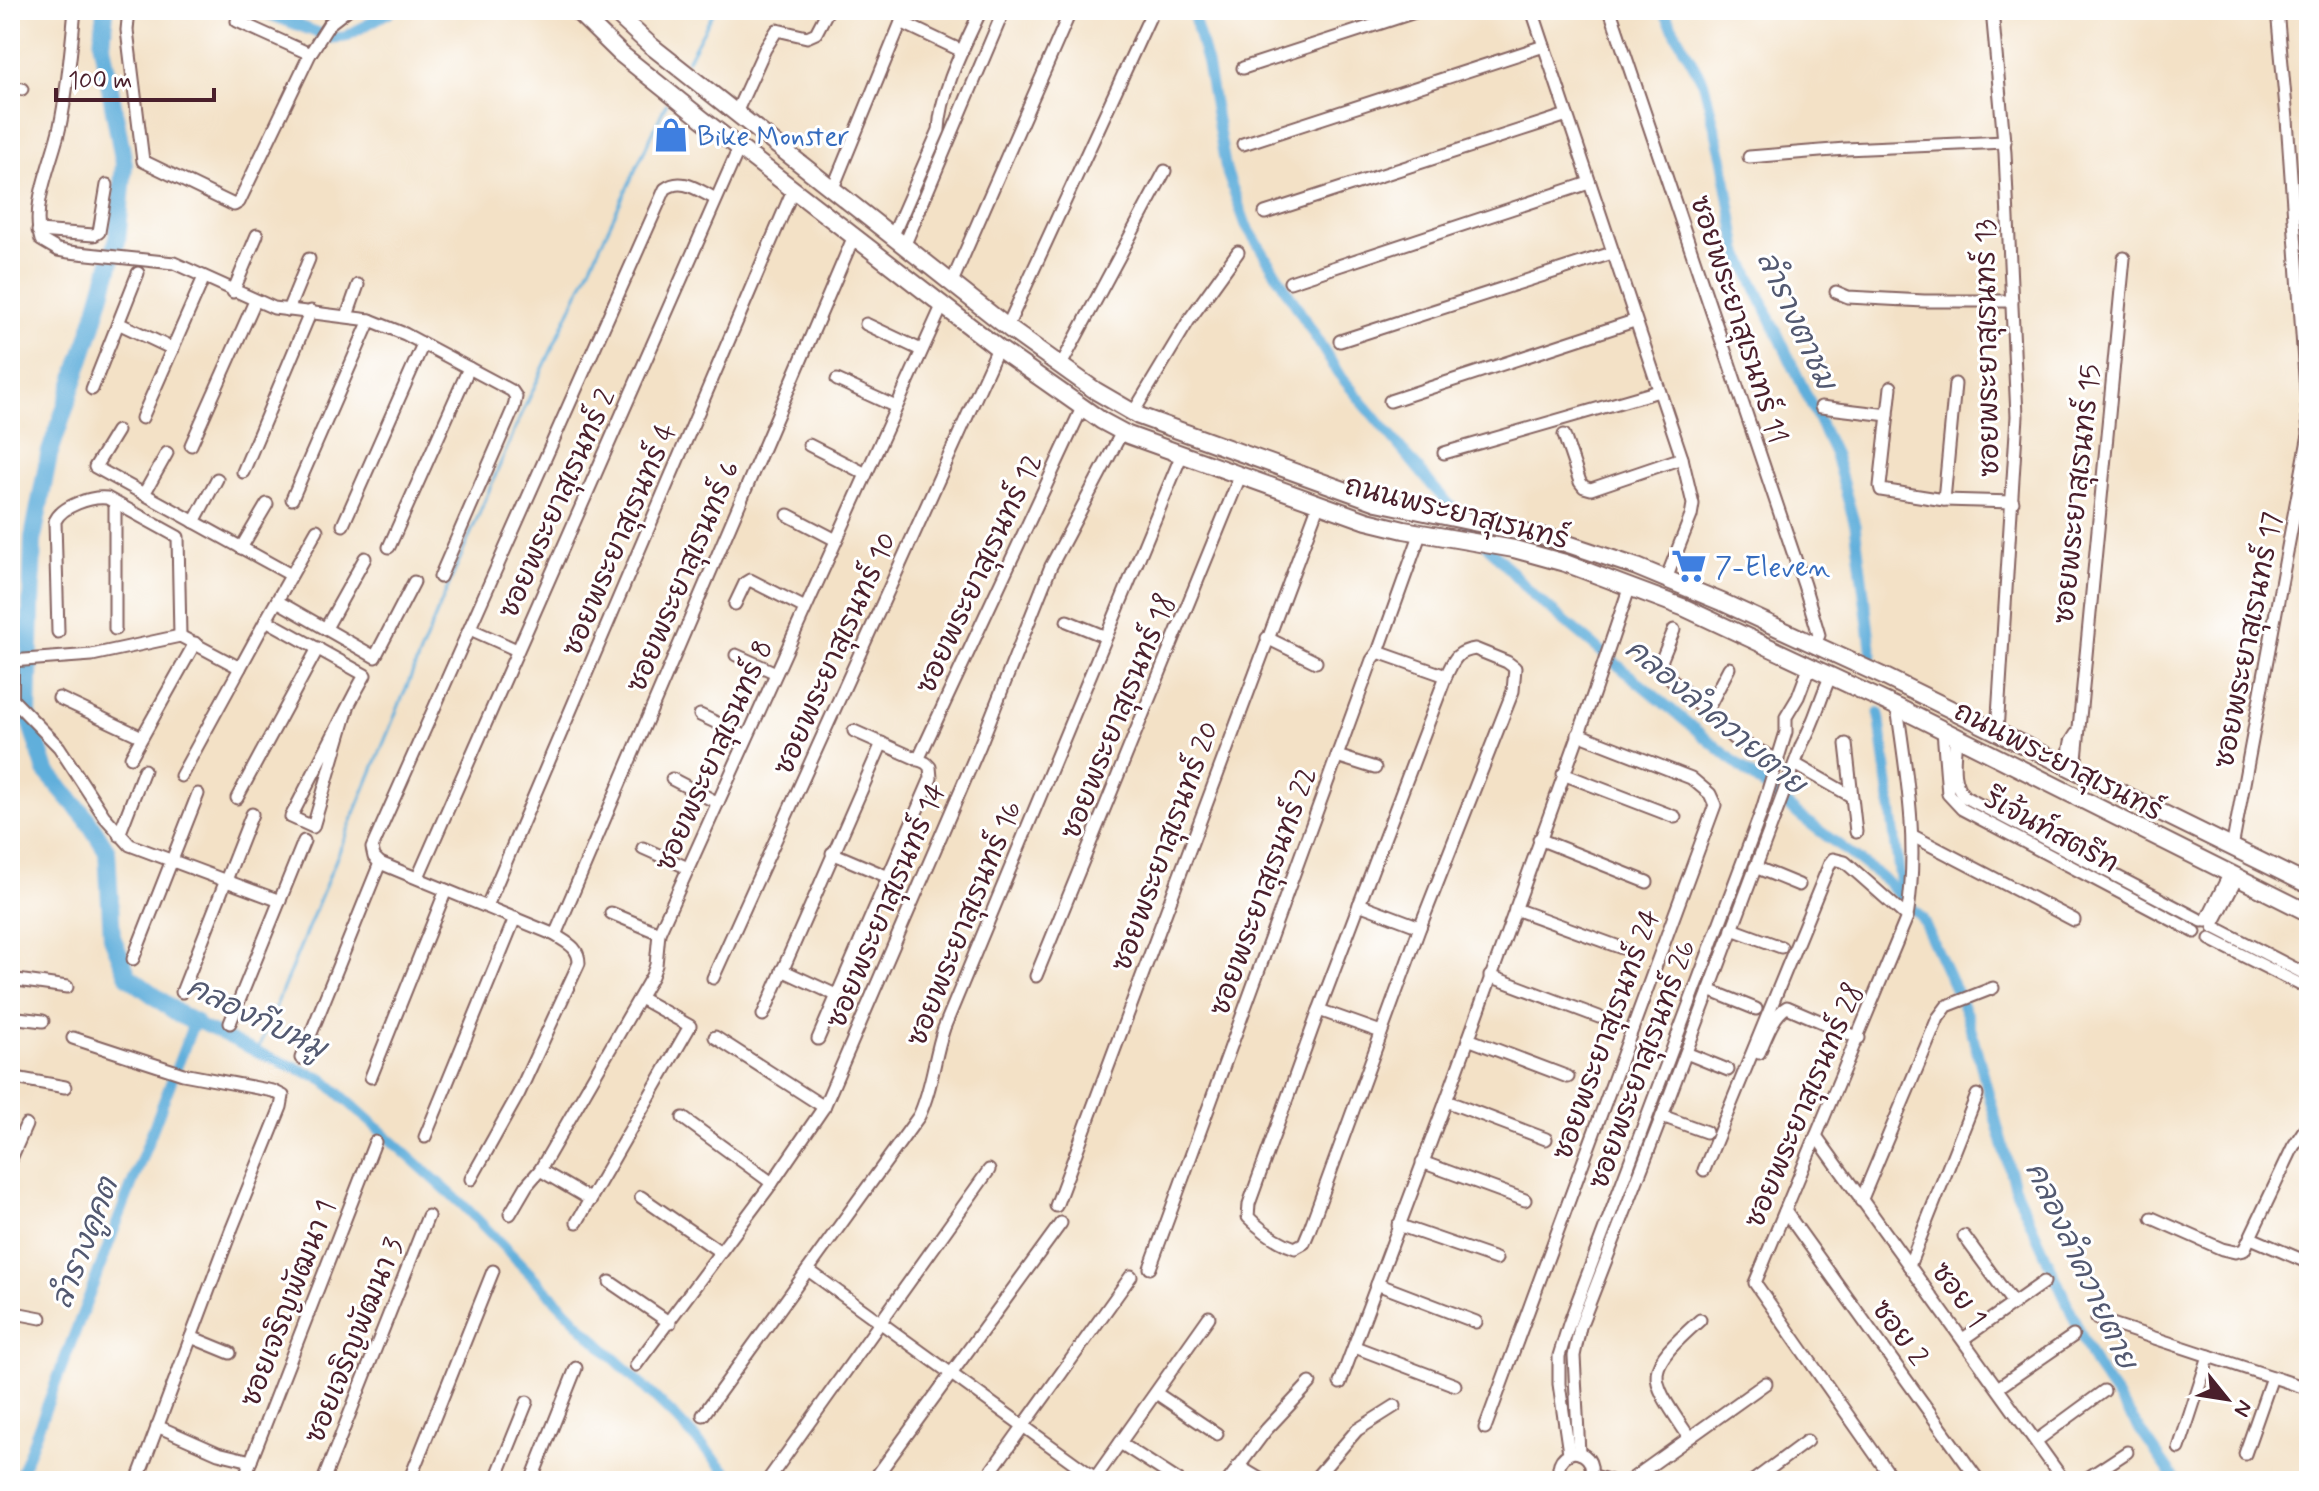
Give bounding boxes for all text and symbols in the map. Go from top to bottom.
scale bar [56,52,214,102]
text: 100 m [68,66,132,97]
shop icon: Bike Monster [652,116,690,154]
place label: Bike Monster [697,119,850,156]
street label: ซอยพระยาสุเรนทร์ 11 [1680,190,1798,448]
street label: ซอยพระยาสุเรนทร์ 13 [1965,219,2009,477]
water label: ลำรางตาชม [1747,245,1847,398]
street label: ซอยพระยาสุเรนทร์ 15 [2043,362,2111,626]
street label: ซอยพระยาสุเรนทร์ 2 [488,382,626,624]
street label: ซอยพระยาสุเรนทร์ 4 [552,417,686,662]
street label: ซอยพระยาสุเรนทร์ 12 [906,447,1052,700]
street label: ซอยพระยาสุเรนทร์ 6 [616,454,750,698]
street label: ถนนพระยาสุเรนทร์ [1341,465,1573,559]
street label: ซอยพระยาสุเรนทร์ 17 [2204,509,2292,772]
street label: ซอยพระยาสุเรนทร์ 10 [763,526,906,781]
supermarket icon: 7-Eleven [1670,547,1708,585]
place label: 7-Eleven [1715,550,1830,587]
street label: ซอยพระยาสุเรนทร์ 18 [1050,588,1185,845]
water label: คลองลำควายตาย [1617,629,1816,806]
street label: ซอยพระยาสุเรนทร์ 8 [645,633,783,877]
street label: ถนนพระยาสุเรนทร์ [1947,691,2170,831]
street label: ซอยพระยาสุเรนทร์ 20 [1101,716,1229,977]
street label: ซอยพระยาสุเรนทร์ 22 [1199,761,1327,1021]
street label: ซอยพระยาสุเรนทร์ 14 [816,776,956,1034]
street label: รีเจ้นท์สตรีท [1977,779,2126,883]
street label: ซอยพระยาสุเรนทร์ 16 [896,795,1031,1052]
street label: ซอยพระยาสุเรนทร์ 24 [1542,903,1670,1165]
street label: ซอยพระยาสุเรนทร์ 26 [1578,934,1706,1195]
water label: คลองกีบหมู [180,967,335,1071]
street label: ซอยพระยาสุเรนทร์ 28 [1734,977,1874,1234]
water label: คลองลำควายตาย [2016,1155,2148,1378]
water label: ลำรางคูคต [42,1170,130,1315]
street label: ซอยเจริญพัฒนา 1 [233,1195,346,1412]
street label: ซอยเจริญพัฒนา 3 [297,1232,414,1449]
street label: ซอย 1 [1922,1255,1994,1336]
street label: ซอย 2 [1862,1293,1936,1374]
north arrow [2187,1359,2267,1439]
text: N [2227,1395,2258,1421]

